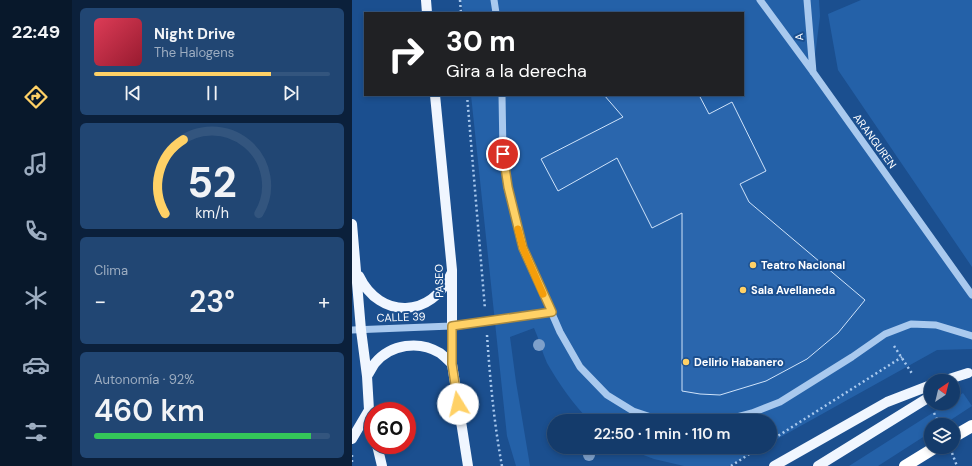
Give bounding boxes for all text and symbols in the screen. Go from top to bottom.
text: 22:49 [12,20,60,44]
text: 30 m [446,23,516,60]
text: Night Drive [154,24,235,44]
icon: right [380,28,432,80]
street label: A [792,33,806,41]
text: The Halogens [154,44,234,61]
text: Gira a la derecha [446,59,587,83]
icon: previous [122,82,144,104]
icon: pause [201,82,223,104]
icon: next [280,82,302,104]
icon: directions [22,83,50,111]
street label: ARANGUREN [850,111,900,171]
pin [486,137,520,171]
icon: arrive [492,143,514,165]
icon: music [22,150,50,178]
text: 52 [187,156,237,210]
text: km/h [195,203,229,221]
icon: phone [22,217,50,245]
place label: Teatro Nacional [761,258,845,272]
marker: Teatro Nacional [748,260,758,270]
text: Clima [94,262,128,279]
street label: PASEO [432,264,446,298]
text: 23° [189,282,235,321]
place label: Sala Avellaneda [751,283,835,297]
icon: climate [22,284,50,312]
marker: Sala Avellaneda [738,285,748,295]
text: − [94,287,106,316]
text: + [318,287,330,316]
street label: CALLE 39 [376,309,426,325]
icon: car [22,351,50,379]
place label: Delirio Habanero [694,355,784,369]
marker: Delirio Habanero [681,357,691,367]
text: Autonomía · 92% [94,371,194,388]
north arrow [924,374,960,410]
map controls [924,374,960,454]
position arrow [437,383,479,425]
text: 460 km [94,391,205,430]
speed limit sign: 60 [364,402,416,454]
icon: filters [22,418,50,446]
button: layers [924,418,960,454]
text: 22:50 · 1 min · 110 m [594,424,730,444]

